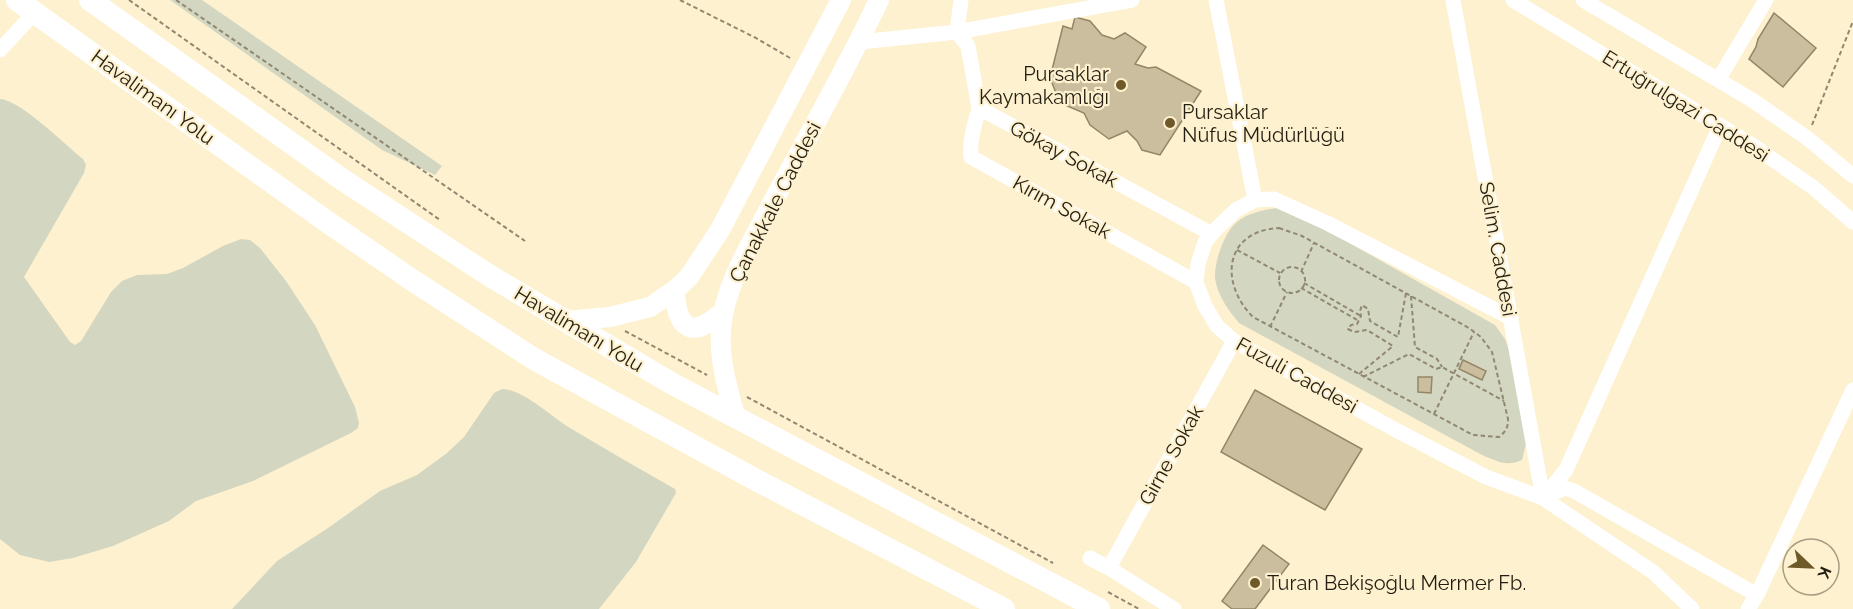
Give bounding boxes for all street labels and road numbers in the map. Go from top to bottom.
street label: Havalimanı Yolu [87,44,219,150]
street label: Ertuğrulgazi Caddesi [1598,45,1774,167]
street label: Gökay Sokak [1006,116,1122,193]
street label: Çanakkale Caddesi [724,118,826,286]
street label: Kırım Sokak [1009,170,1115,244]
street label: Selim. Caddesi [1474,180,1522,318]
street label: Havalimanı Yolu [510,281,648,377]
street label: Fuzuli Caddesi [1232,332,1362,418]
street label: Girne Sokak [1134,401,1208,509]

